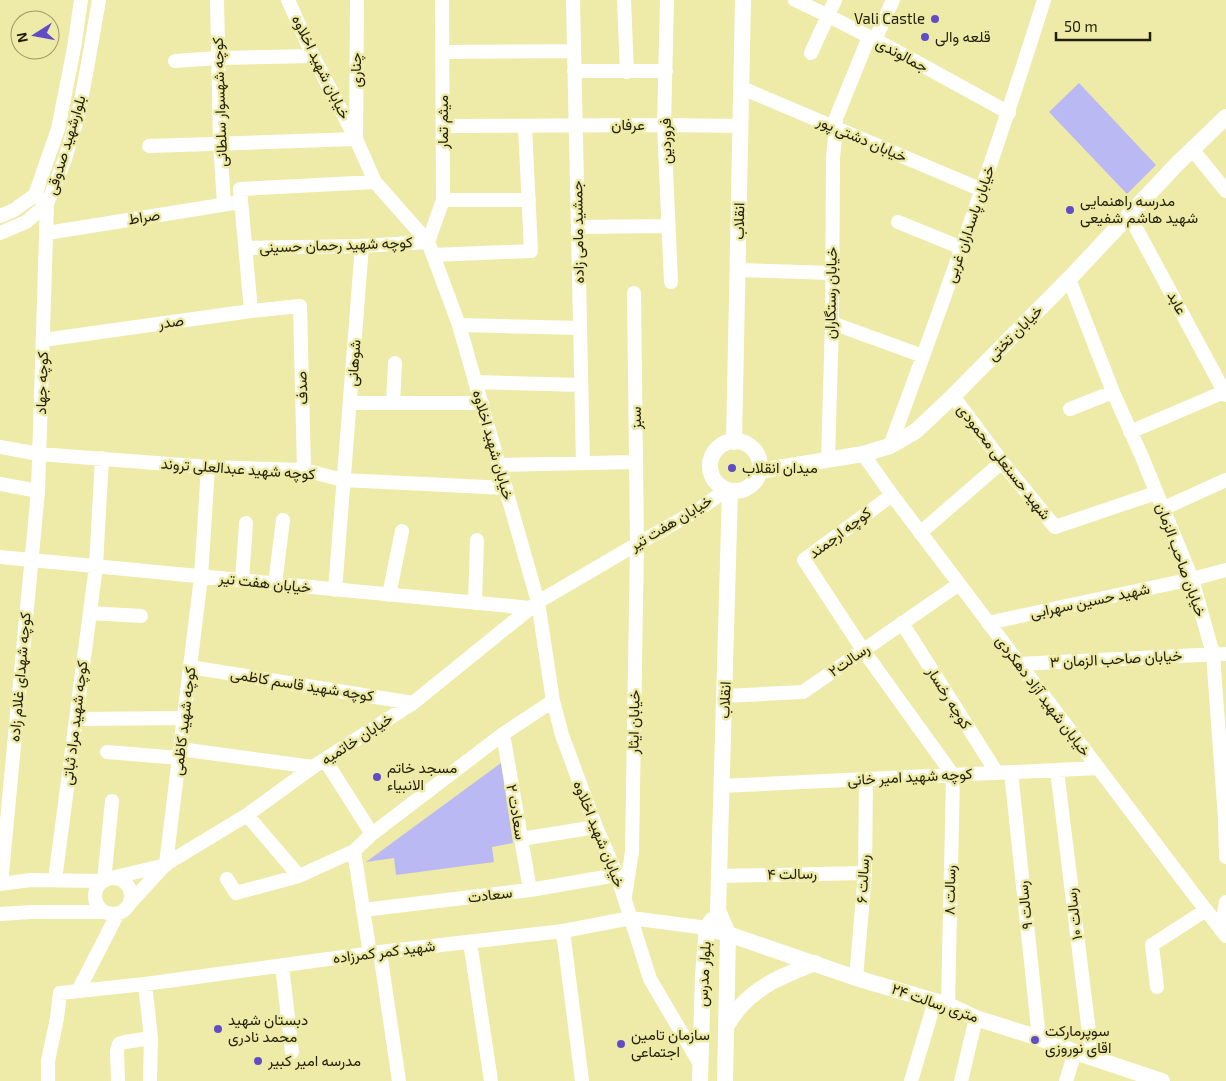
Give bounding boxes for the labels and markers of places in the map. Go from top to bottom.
place label: Vali Castle [854,9,925,27]
marker: Vali Castle [929,13,941,25]
place label: قلعه والی [935,27,991,47]
marker: قلعه والی [919,31,931,43]
place label: مدرسه راهنمایی شهید هاشم شفیعی [1080,191,1198,228]
marker: مدرسه راهنمایی شهید هاشم شفیعی [1064,204,1076,216]
place label: میدان انقلاب [742,458,818,477]
marker: میدان انقلاب [726,462,738,474]
place label: مسجد خاتم الانبیاء [387,758,457,794]
marker: مسجد خاتم الانبیاء [371,771,383,783]
place label: دبستان شهید محمد نادری [228,1010,308,1047]
place label: سوپرمارکت اقای نوروزی [1045,1021,1111,1058]
marker: دبستان شهید محمد نادری [212,1023,224,1035]
place label: سازمان تامین اجتماعی [631,1025,710,1062]
marker: سوپرمارکت اقای نوروزی [1029,1034,1041,1046]
marker: سازمان تامین اجتماعی [615,1038,627,1050]
place label: مدرسه امیر کبیر [267,1051,361,1070]
marker: مدرسه امیر کبیر [252,1055,264,1067]

